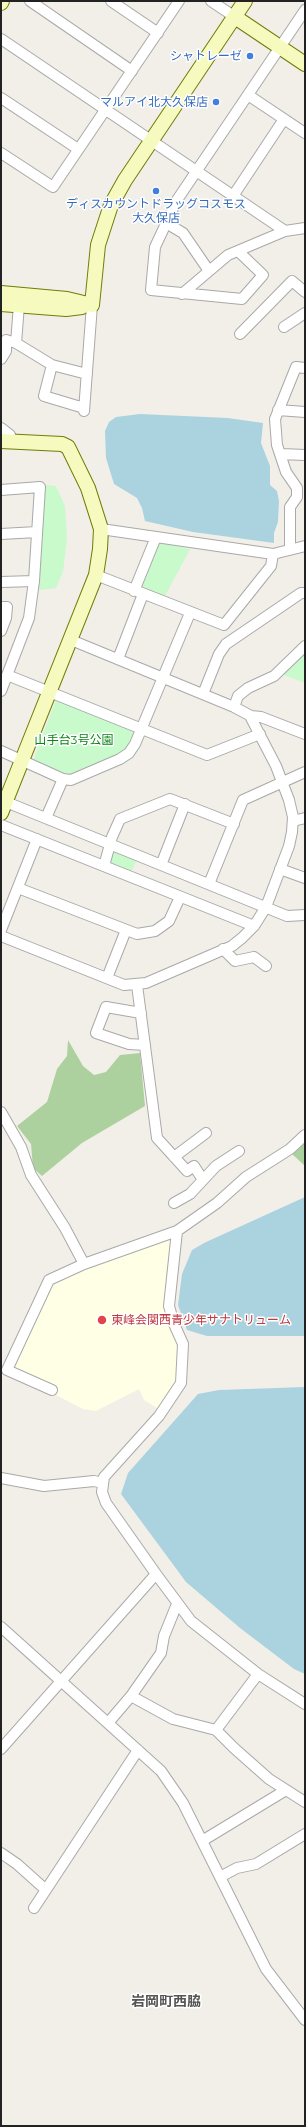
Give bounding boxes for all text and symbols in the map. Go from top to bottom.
place label: シャトレーゼ [170,49,242,63]
marker: シャトレーゼ [245,51,255,61]
place label: マルアイ北大久保店 [100,95,208,109]
marker: マルアイ北大久保店 [211,97,221,107]
marker: ディスカウントドラッグコスモス 大久保店 [151,186,161,196]
place label: ディスカウントドラッグコスモス 大久保店 [66,197,246,225]
park label: 山手台3号公園 [35,733,113,747]
place label: 東峰会関西青少年サナトリューム [111,1313,291,1327]
marker: 東峰会関西青少年サナトリューム [96,1314,108,1326]
district label: 岩岡町西脇 [131,1994,201,2010]

